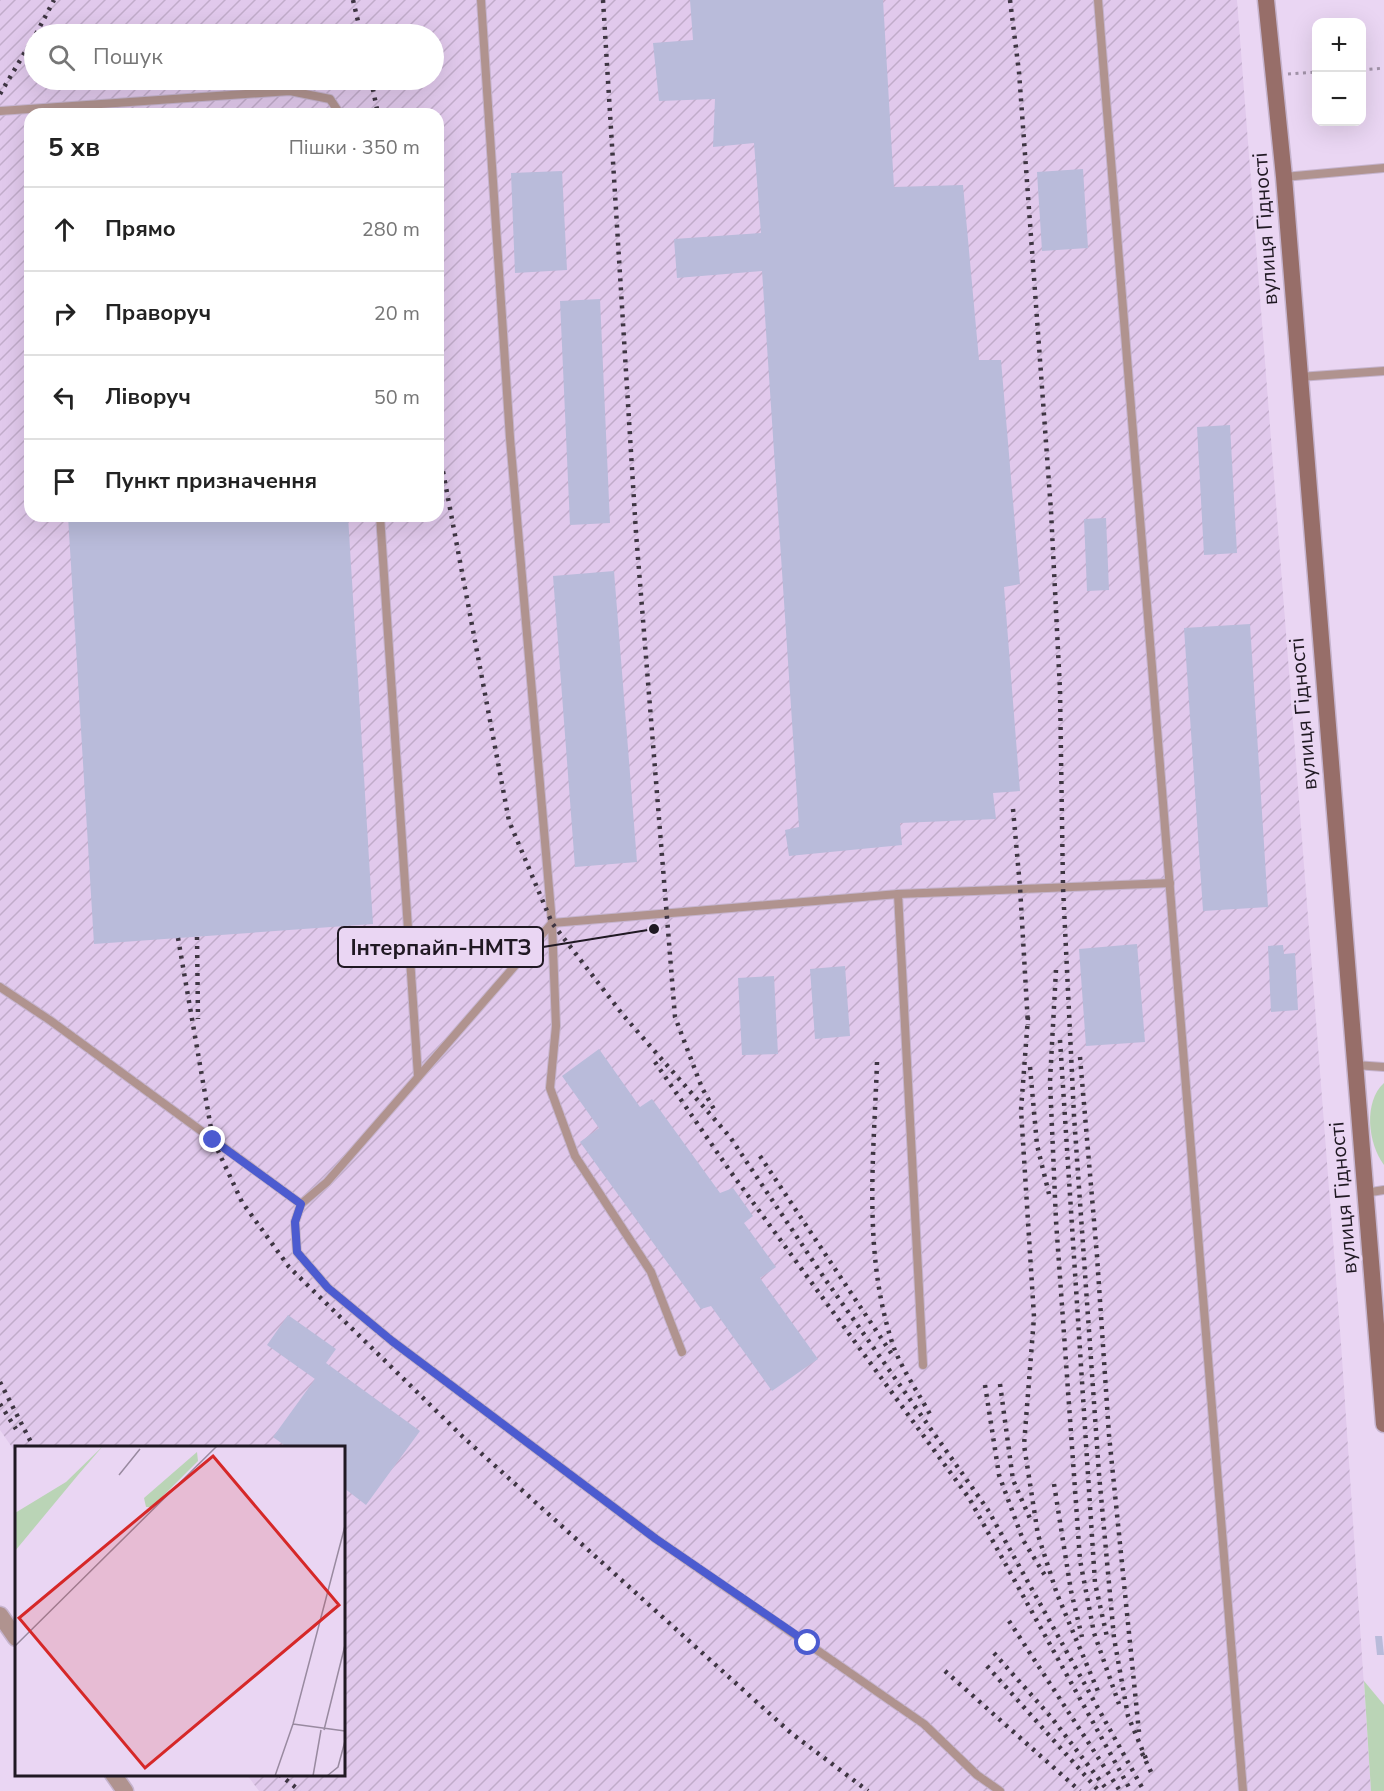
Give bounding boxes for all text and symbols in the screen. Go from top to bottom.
map controls [1312,18,1366,126]
button: + [1312,18,1366,72]
search box [24,24,444,90]
icon: search [45,41,78,74]
text: Пошук [93,42,163,72]
button: − [1312,72,1366,126]
text: 5 хв [48,130,100,165]
text: Пішки · 350 m [289,134,420,161]
street label: вулиця Гідності [1246,152,1284,306]
icon: ahead [48,213,81,246]
text: Прямо [105,214,176,244]
text: 280 m [362,216,420,243]
icon: right [48,297,81,330]
text: Праворуч [105,298,211,328]
text: 20 m [374,300,420,327]
icon: left [48,381,81,414]
text: Ліворуч [105,382,191,412]
text: 50 m [374,384,420,411]
icon: arrive [48,465,81,498]
text: Пункт призначення [105,466,317,496]
street label: вулиця Гідності [1282,637,1324,791]
callout: Інтерпайп-НМТЗ [338,927,543,967]
text: Інтерпайп-НМТЗ [350,933,532,963]
street label: вулиця Гідності [1322,1121,1364,1275]
route end [199,1126,225,1152]
inset map [15,1446,345,1776]
route start [794,1629,820,1655]

